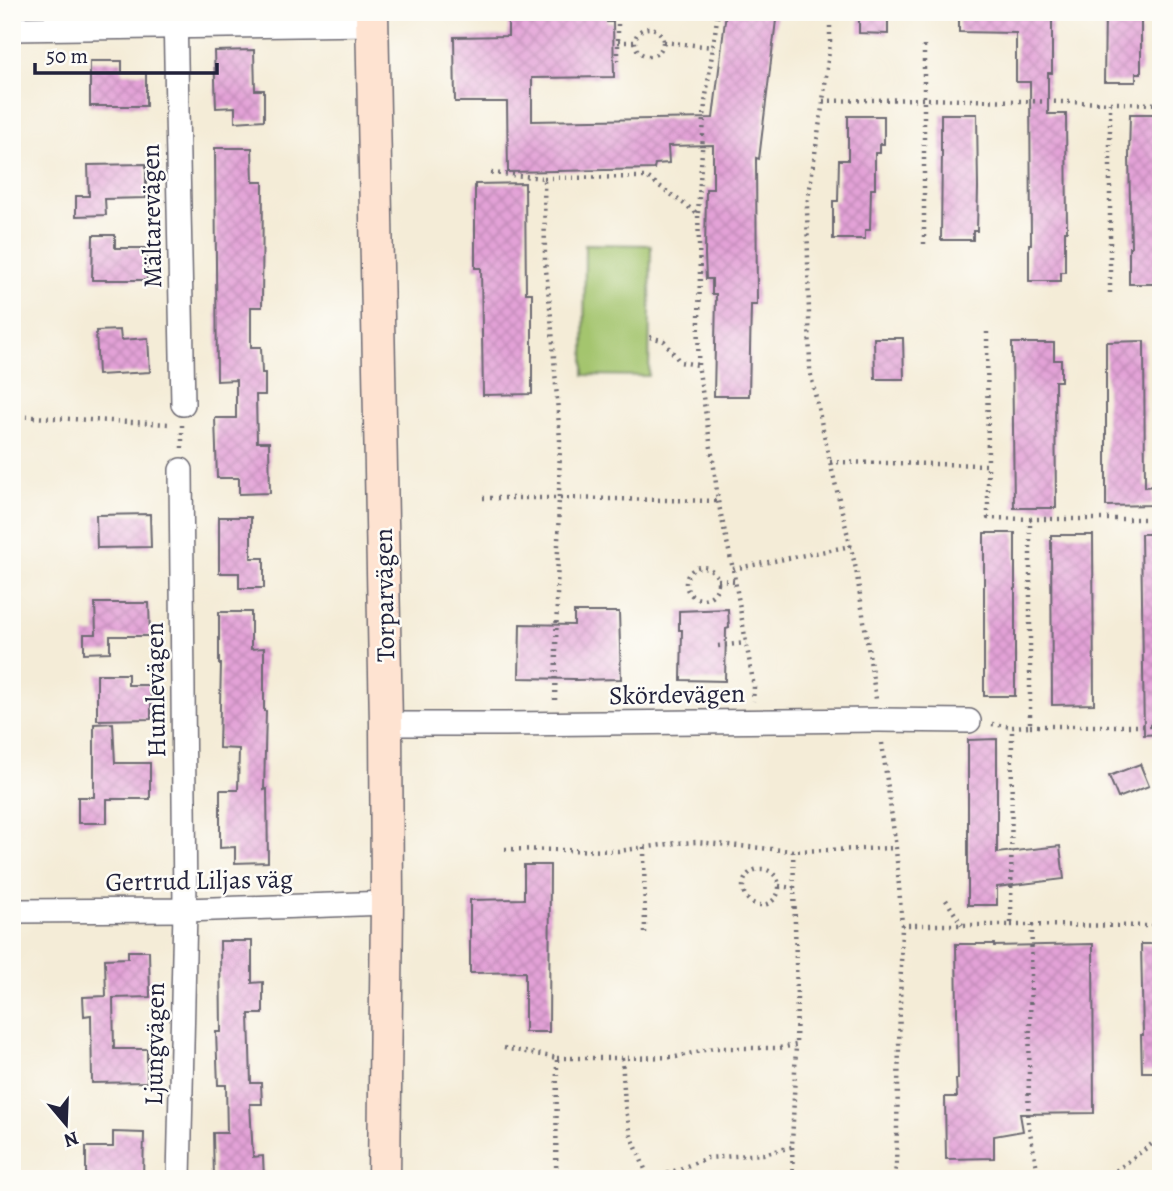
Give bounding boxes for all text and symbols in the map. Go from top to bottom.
scale bar [35,32,217,76]
text: 50 m [46,42,88,70]
street label: Mältarevägen [133,143,170,289]
street label: Torparvägen [366,528,403,662]
street label: Humlevägen [137,622,174,758]
street label: Skördevägen [609,676,745,713]
street label: Gertrud Liljas väg [105,861,293,900]
street label: Ljungvägen [136,982,173,1106]
north arrow [32,1090,102,1160]
text: N [60,1125,82,1154]

